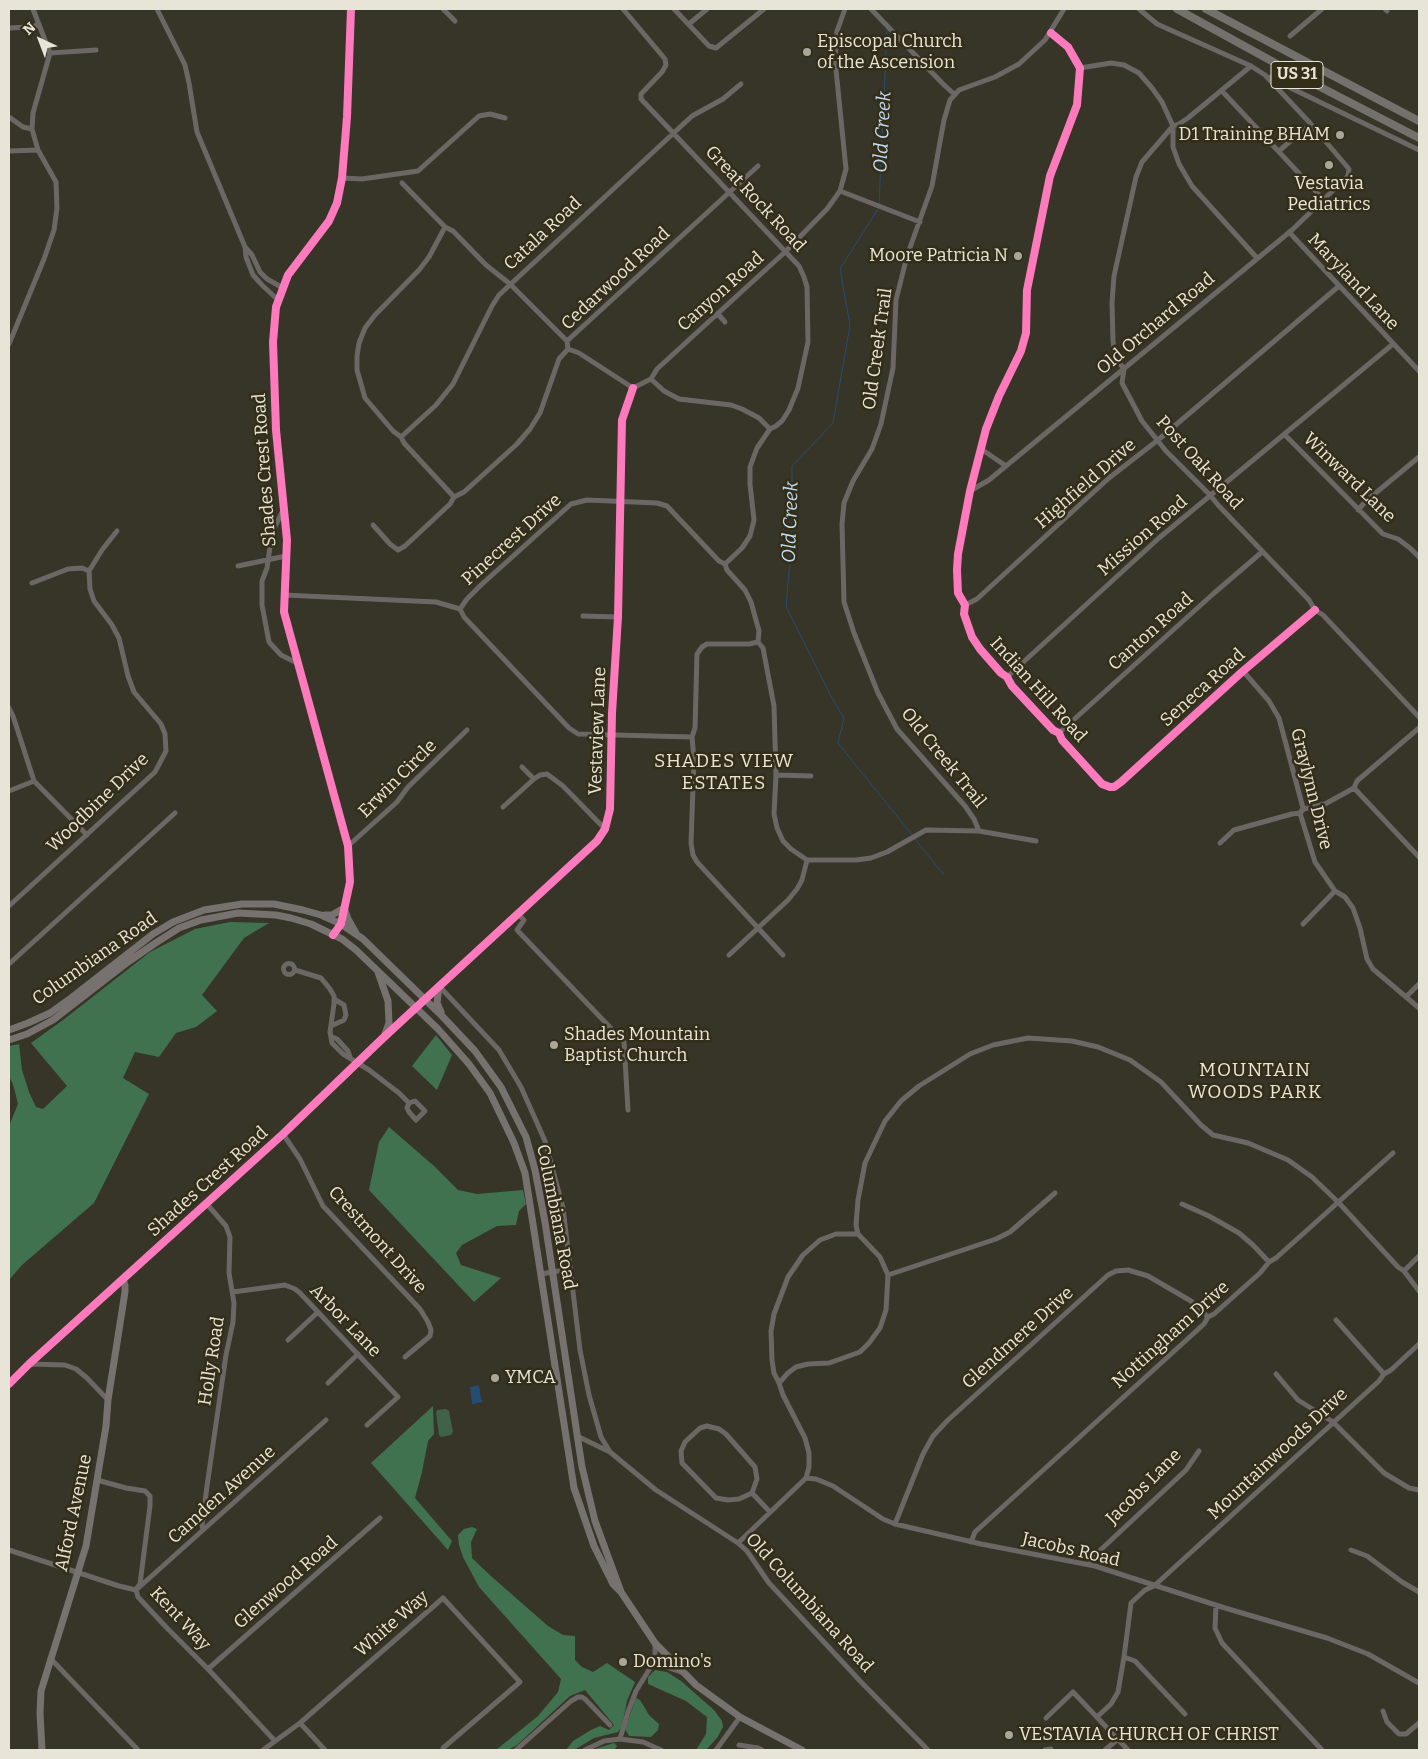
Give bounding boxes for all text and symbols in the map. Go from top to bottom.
north arrow [15,15,65,65]
text: N [20,19,39,39]
place label: Episcopal Church of the Ascension [817,31,962,74]
marker: Episcopal Church of the Ascension [801,46,813,58]
road number: US 31 [1271,62,1323,88]
water label: Old Creek [869,91,897,173]
place label: D1 Training BHAM [1179,124,1330,146]
marker: D1 Training BHAM [1334,129,1346,141]
street label: Great Rock Road [700,141,810,257]
marker: Vestavia Pediatrics [1323,159,1335,171]
place label: Vestavia Pediatrics [1287,173,1371,215]
street label: Catala Road [500,193,586,275]
street label: Cedarwood Road [557,223,675,335]
street label: Maryland Lane [1303,229,1403,335]
place label: Moore Patricia N [869,245,1008,267]
street label: Canyon Road [673,248,769,336]
marker: Moore Patricia N [1012,250,1024,262]
street label: Old Orchard Road [1093,268,1219,380]
street label: Old Creek Trail [859,287,897,411]
street label: Shades Crest Road [249,392,281,548]
street label: Post Oak Road [1151,412,1247,514]
street label: Winward Lane [1298,428,1400,528]
street label: Highfield Drive [1031,434,1141,534]
water label: Old Creek [778,481,804,563]
street label: Pinecrest Drive [458,490,566,590]
street label: Mission Road [1094,491,1192,581]
street label: Canton Road [1104,588,1198,676]
street label: Indian Hill Road [985,633,1091,747]
street label: Seneca Road [1156,644,1250,732]
street label: Vestaview Lane [585,666,611,796]
street label: Old Creek Trail [896,704,990,812]
street label: Graylynn Drive [1285,726,1337,852]
street label: Erwin Circle [354,735,442,823]
street label: Woodbine Drive [42,749,154,857]
district label: SHADES VIEW ESTATES [653,751,795,795]
street label: Columbiana Road [28,908,162,1010]
place label: Shades Mountain Baptist Church [564,1024,710,1066]
marker: Shades Mountain Baptist Church [548,1039,560,1051]
district label: MOUNTAIN WOODS PARK [1186,1060,1324,1104]
street label: Shades Crest Road [144,1122,272,1242]
street label: Columbiana Road [531,1143,581,1291]
street label: Crestmont Drive [323,1182,431,1298]
street label: Nottingham Drive [1108,1277,1234,1393]
street label: Arbor Lane [305,1280,385,1362]
street label: Glendmere Drive [958,1282,1078,1394]
street label: Holly Road [194,1315,230,1407]
place label: YMCA [505,1367,556,1389]
marker: YMCA [489,1372,501,1384]
street label: Mountainwoods Drive [1204,1384,1352,1524]
street label: Camden Avenue [164,1441,280,1549]
street label: Jacobs Lane [1102,1445,1186,1529]
street label: Alford Avenue [51,1452,97,1574]
street label: Jacobs Road [1020,1528,1122,1572]
street label: Old Columbiana Road [741,1529,877,1677]
street label: Glenwood Road [230,1532,342,1634]
street label: Kent Way [145,1583,215,1655]
street label: White Way [351,1586,433,1662]
place label: Domino's [633,1651,712,1673]
marker: Domino's [617,1656,629,1668]
place label: VESTAVIA CHURCH OF CHRIST [1019,1724,1279,1746]
marker: VESTAVIA CHURCH OF CHRIST [1003,1729,1015,1741]

